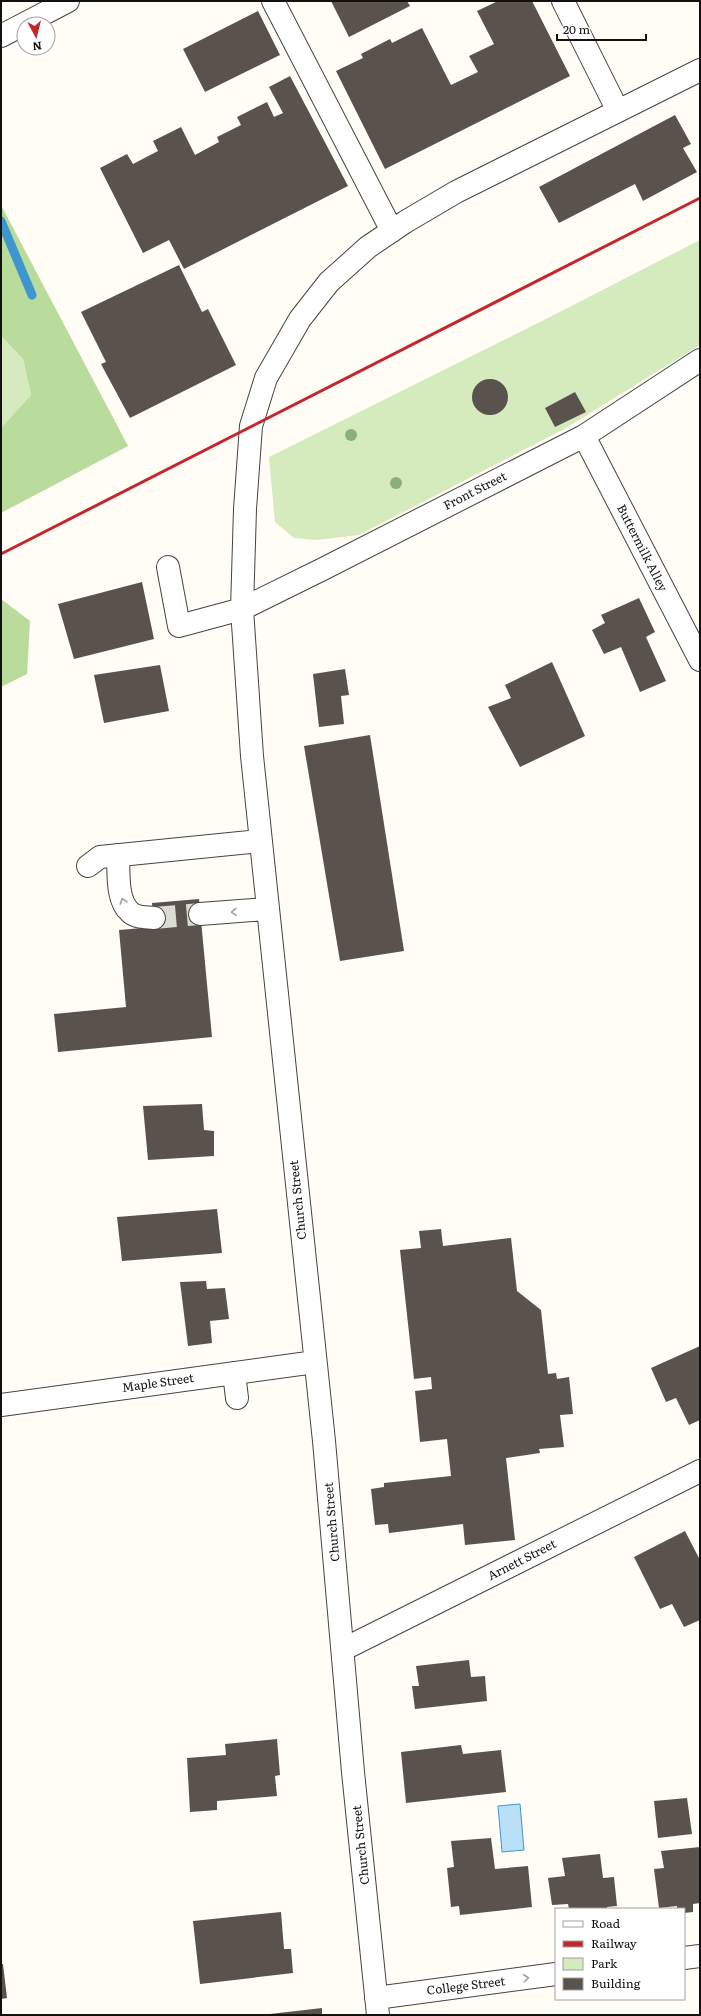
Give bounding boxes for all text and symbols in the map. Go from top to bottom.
north arrow [16,16,56,56]
scale bar [557,16,646,42]
text: 20 m [563,20,590,38]
text: N [32,38,43,55]
street label: Front Street [440,466,509,514]
street label: Buttermilk Alley [613,501,673,594]
one-way arrow [119,897,128,904]
one-way arrow [231,907,237,916]
street label: Church Street [284,1159,310,1241]
street label: Maple Street [121,1368,195,1396]
street label: Church Street [319,1481,343,1563]
street label: Arnett Street [484,1534,559,1584]
street label: Church Street [347,1804,373,1886]
legend [555,1908,685,2000]
text: Road [591,1914,621,1932]
text: Railway [591,1934,637,1952]
text: Park [591,1954,618,1972]
street label: College Street [426,1971,506,1999]
one-way arrow [523,1974,529,1983]
text: Building [591,1974,641,1992]

